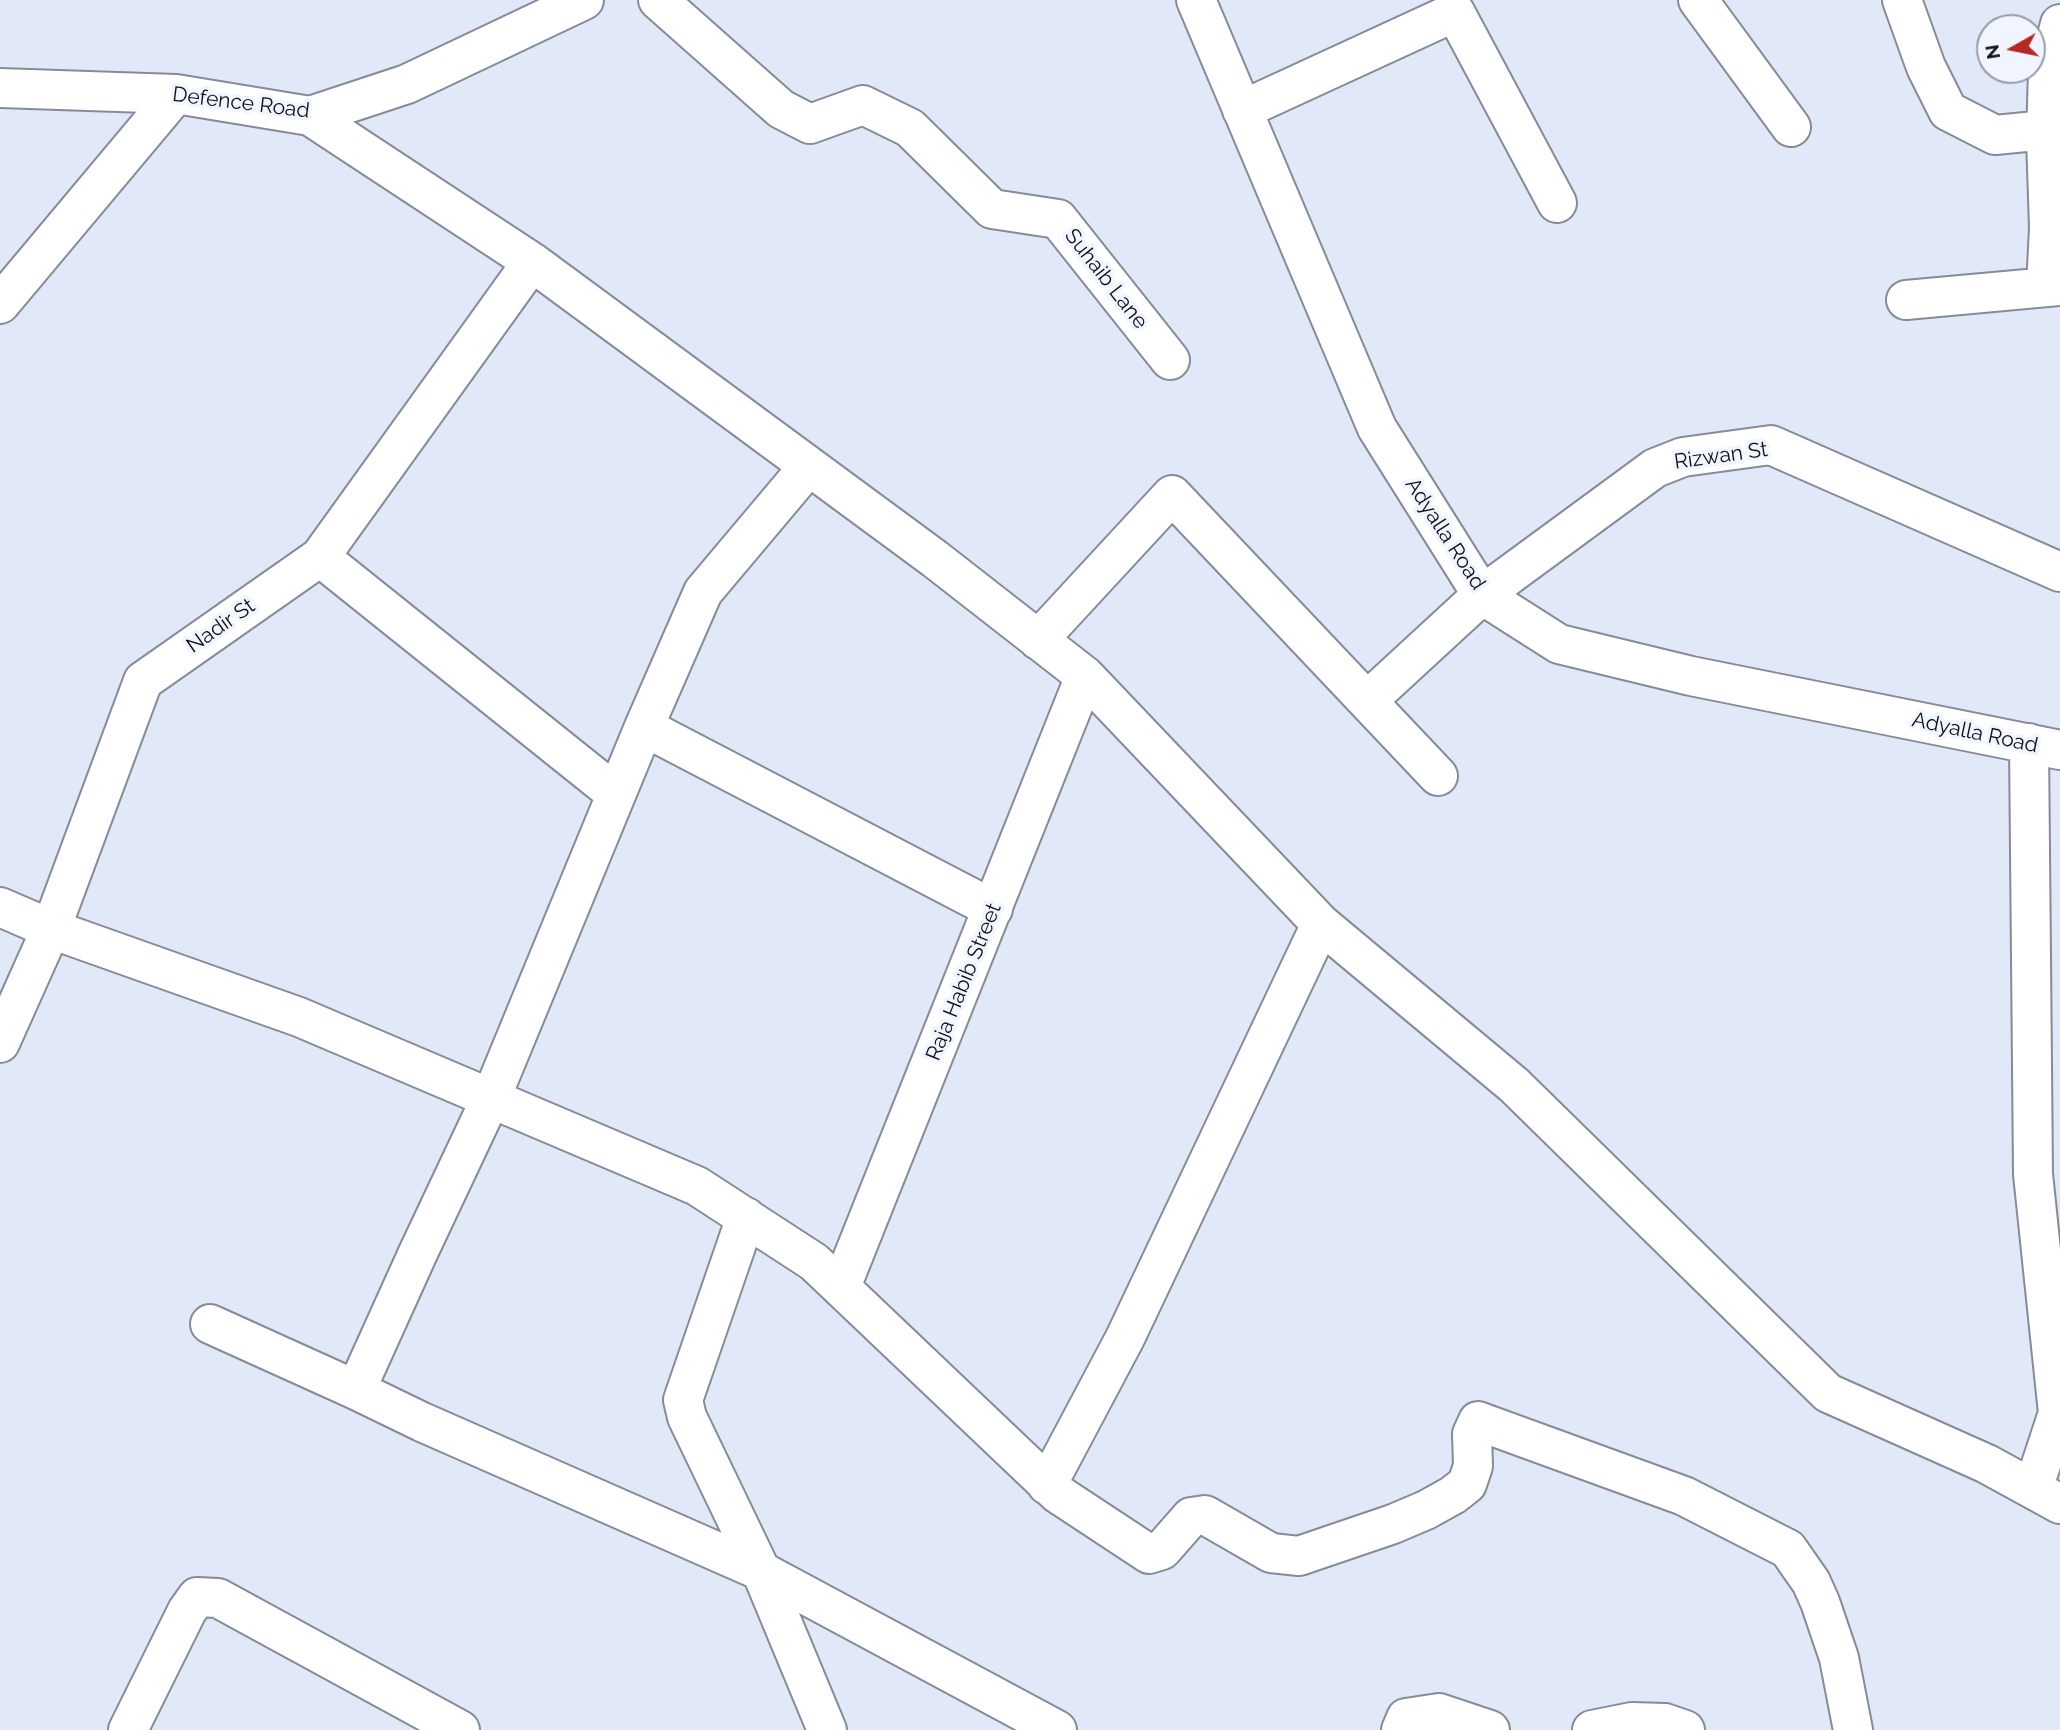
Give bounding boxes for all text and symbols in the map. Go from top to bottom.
north arrow [1976,14,2046,84]
text: N [1980,43,2004,61]
street label: Defence Road [171,82,311,124]
street label: Suhaib Lane [1059,224,1153,334]
street label: Rizwan St [1673,437,1769,475]
street label: Adyalla Road [1400,473,1490,595]
street label: Nadir St [182,593,260,659]
street label: Adyalla Road [1910,707,2040,759]
street label: Raja Habib Street [921,900,1007,1064]

